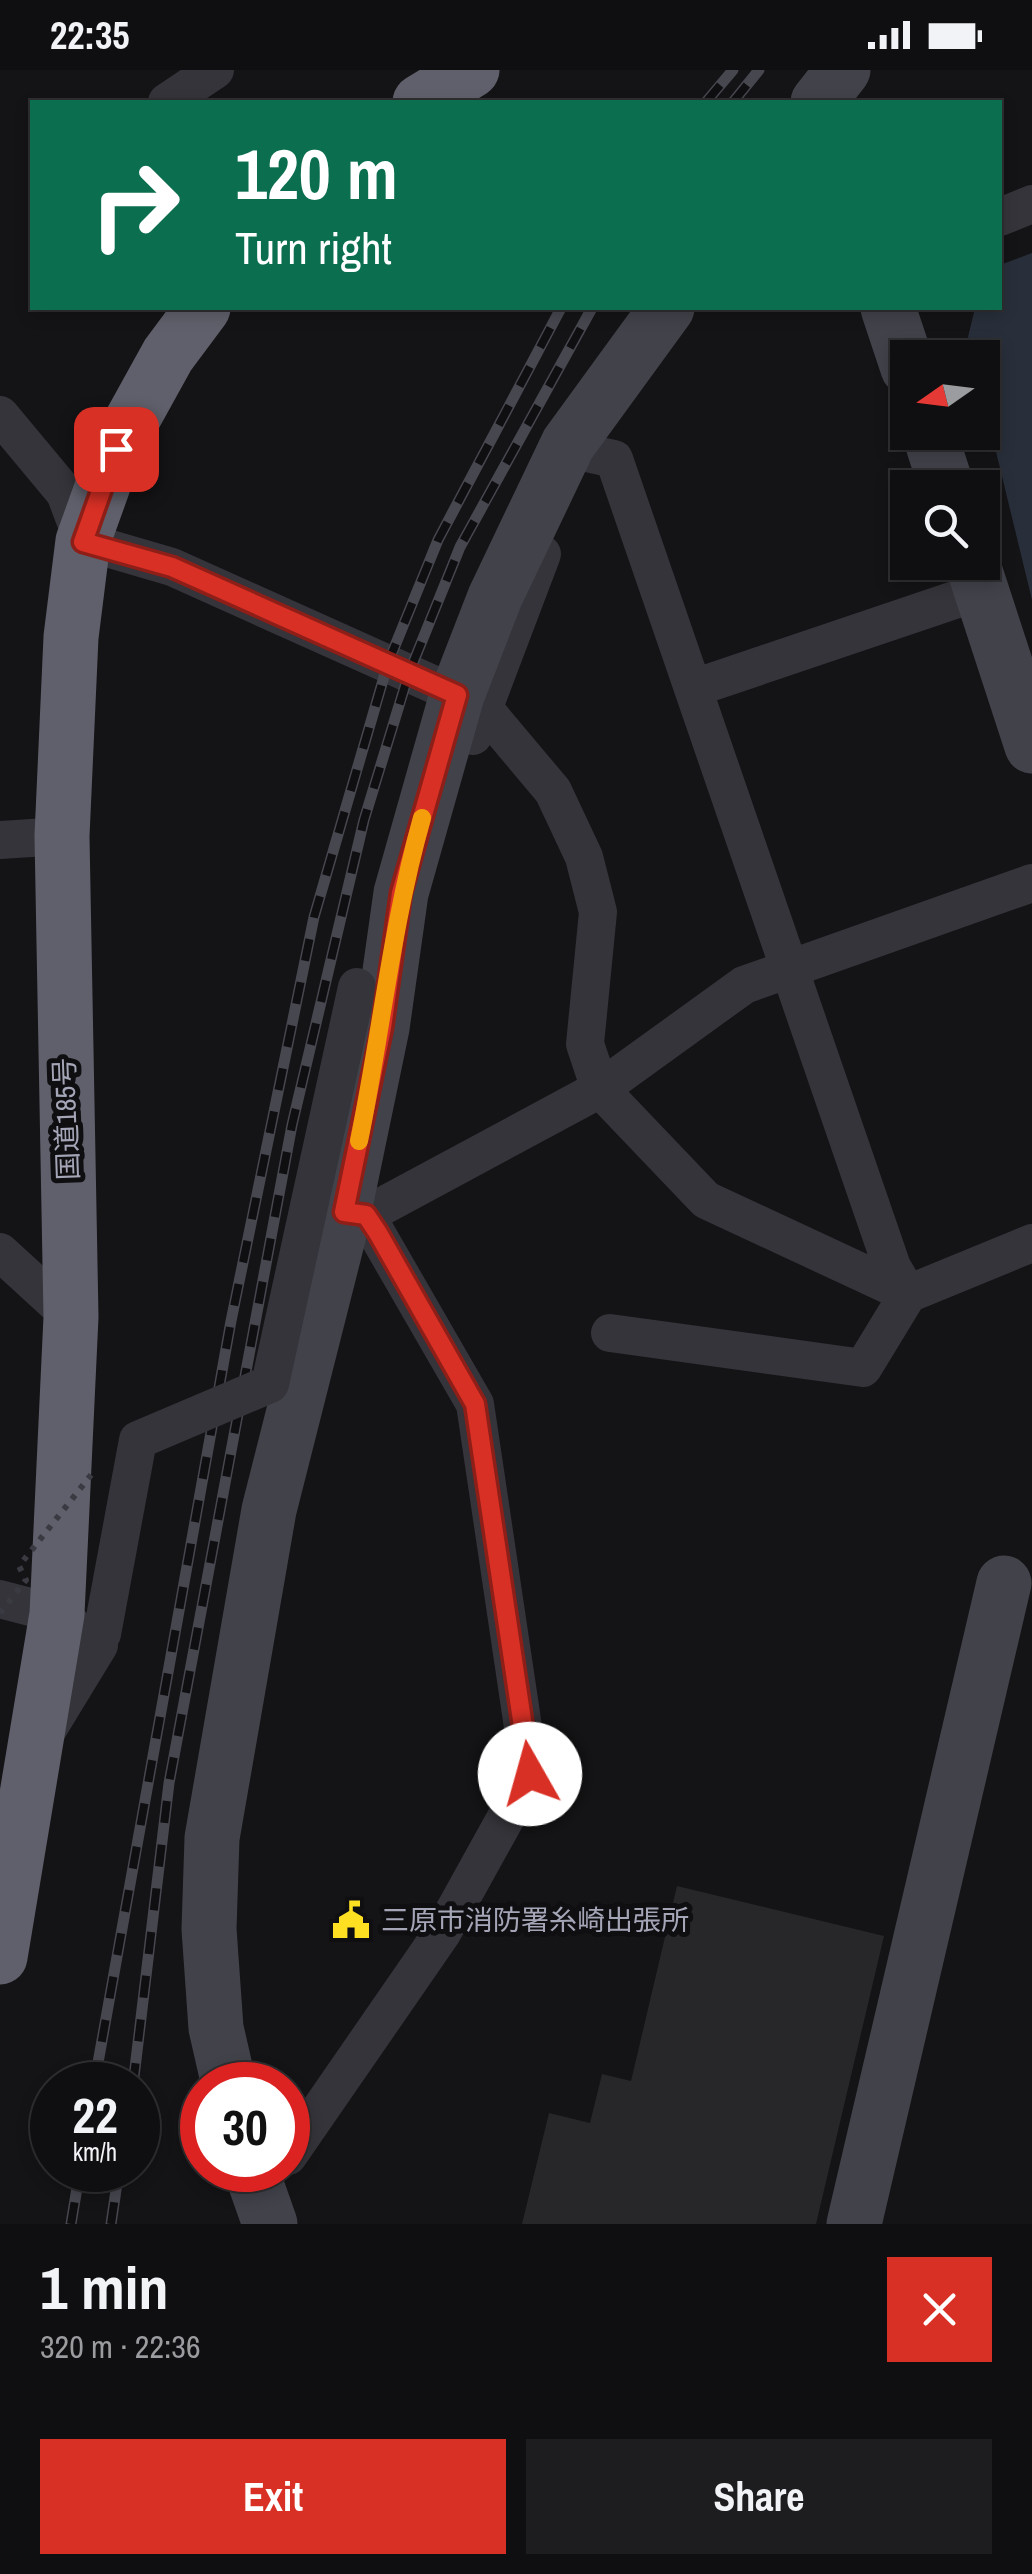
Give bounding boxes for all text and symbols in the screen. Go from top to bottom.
text: 22:35 [50,10,130,61]
text: 120 m [235,127,398,221]
icon: right [70,140,200,270]
text: Turn right [235,217,392,278]
north arrow [890,340,1000,450]
map controls [890,340,1000,580]
pin [74,407,159,492]
icon: arrive [89,422,144,477]
button: search [890,470,1000,580]
street label: 国道185号 [45,1057,87,1181]
position arrow [478,1722,582,1826]
public building icon: 三原市消防署糸崎出張所 [330,1899,372,1941]
place label: 三原市消防署糸崎出張所 [381,1901,689,1939]
speed limit sign: 30 [180,2062,310,2192]
text: 22 [72,2081,118,2149]
text: km/h [73,2135,117,2169]
text: 1 min [40,2247,169,2328]
button: close [887,2257,992,2362]
text: 320 m · 22:36 [40,2325,200,2368]
button: Exit [40,2439,506,2554]
button: Share [526,2439,992,2554]

